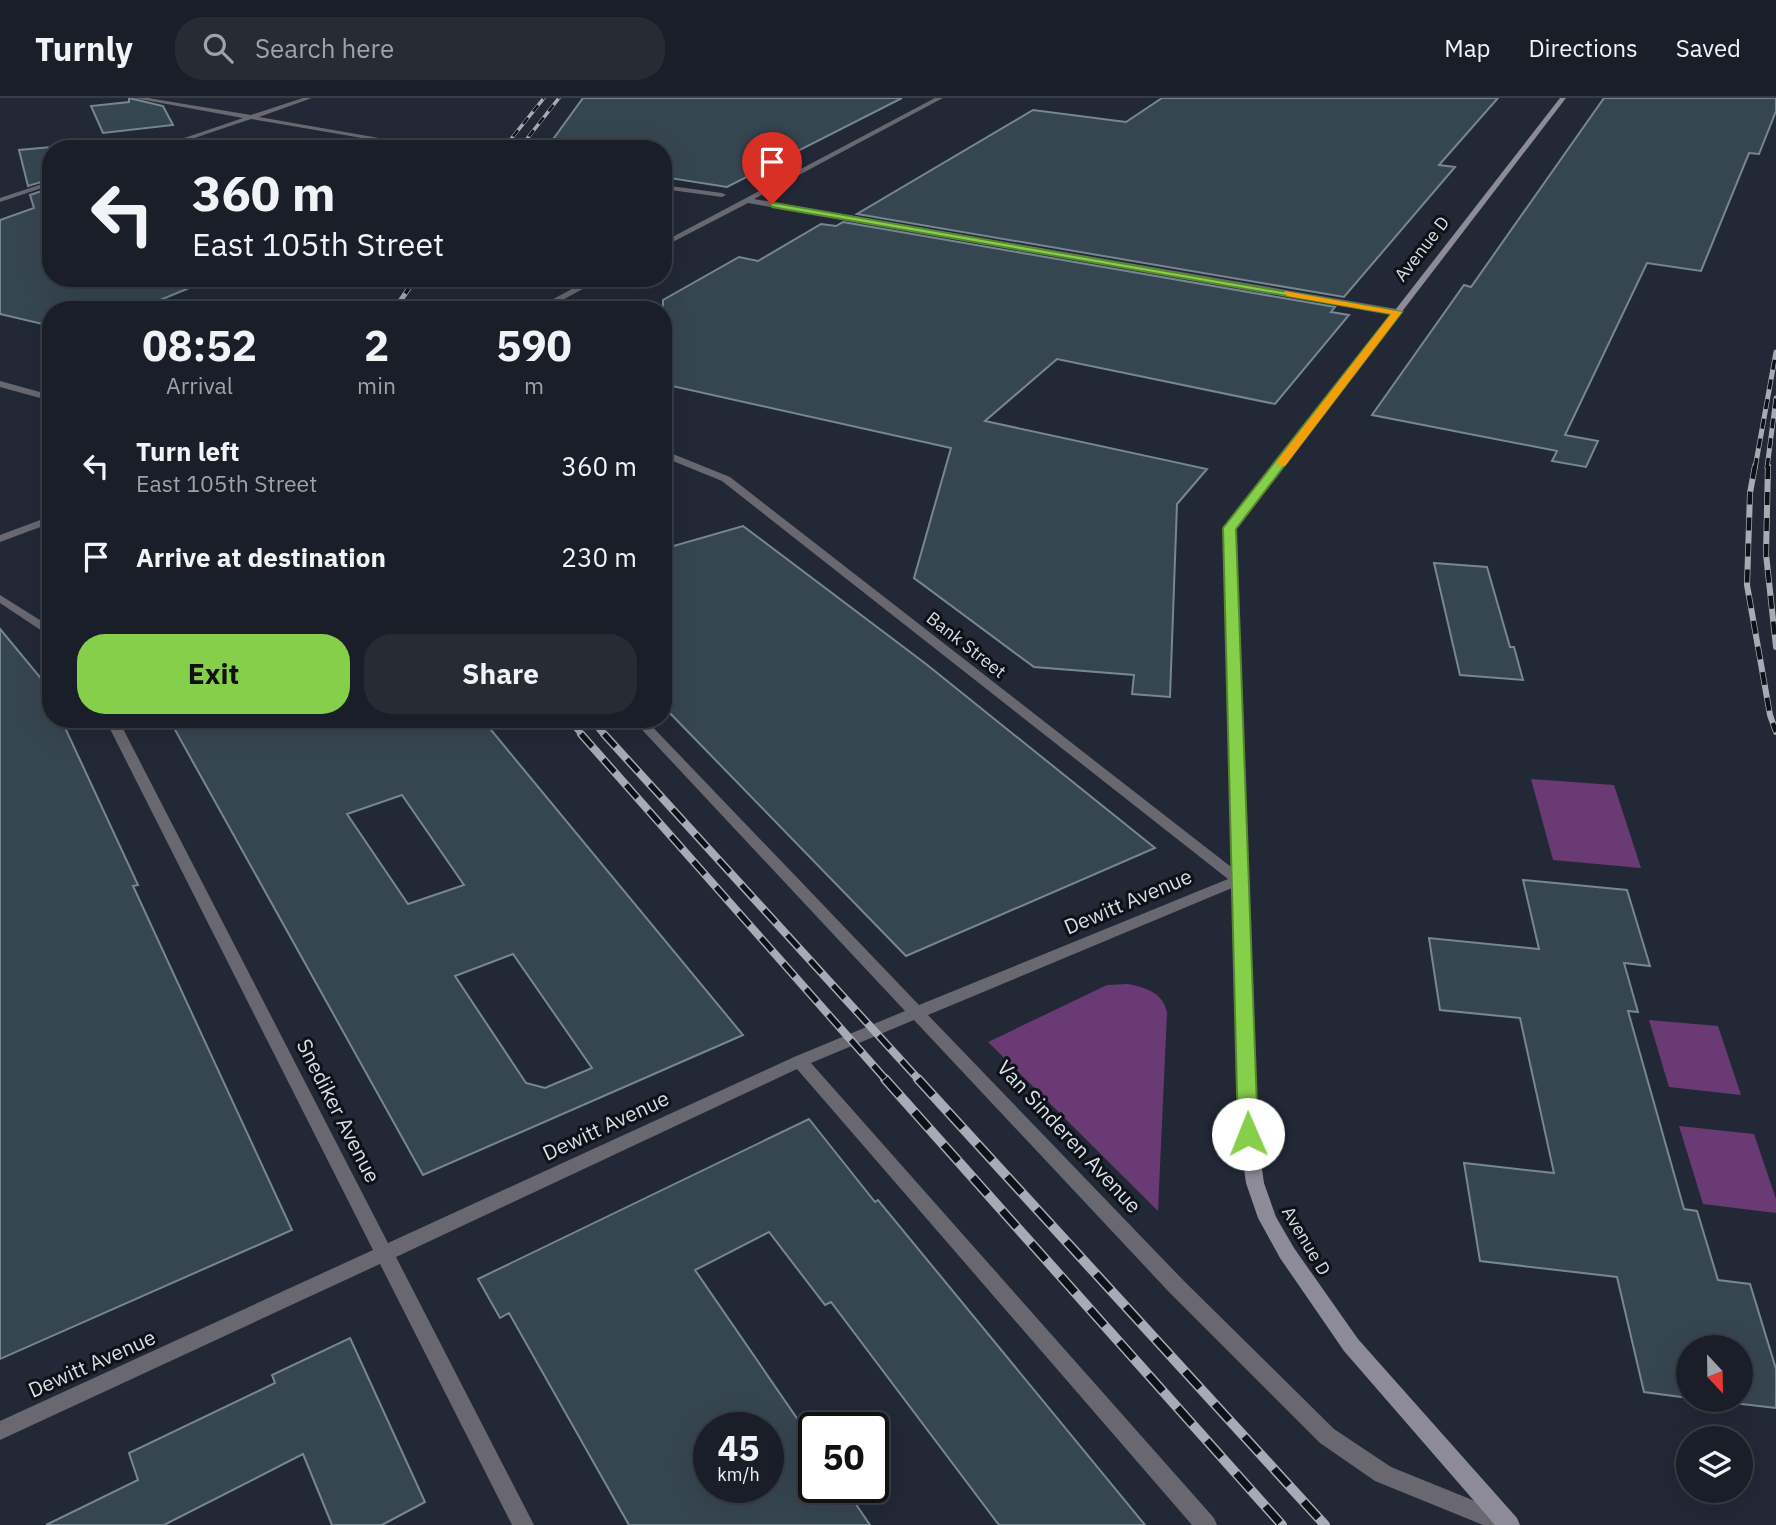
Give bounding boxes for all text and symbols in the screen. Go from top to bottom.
search box [175,17,665,80]
text: Turnly [35,27,133,70]
icon: search [199,29,237,67]
text: Search here [255,31,394,65]
text: Map [1444,32,1490,64]
text: Directions [1528,32,1638,64]
text: Saved [1676,32,1741,64]
pin [742,132,802,204]
icon: arrive [753,143,791,181]
text: 360 m [192,161,336,224]
icon: left [77,168,168,259]
street label: Avenue D [1389,211,1454,286]
text: East 105th Street [192,223,444,265]
text: 08:52 [142,318,257,373]
text: 2 [364,318,389,373]
text: 590 [496,318,572,373]
text: Arrival [166,370,233,400]
text: min [357,370,396,400]
text: m [524,370,544,400]
text: Turn left [136,434,239,468]
icon: left [77,447,115,485]
text: 360 m [561,449,637,483]
text: East 105th Street [136,468,317,498]
icon: arrive [77,538,115,576]
text: Arrive at destination [136,540,386,574]
text: 230 m [561,540,637,574]
street label: Bank Street [922,606,1011,683]
button: Exit [77,634,350,714]
button: Share [364,634,637,714]
street label: Dewitt Avenue [1059,862,1196,941]
street label: Snediker Avenue [291,1034,387,1187]
street label: Van Sinderen Avenue [991,1054,1148,1219]
street label: Dewitt Avenue [538,1084,673,1167]
position arrow [1211,1097,1285,1171]
street label: Avenue D [1277,1202,1336,1279]
street label: Dewitt Avenue [24,1323,160,1404]
north arrow [1676,1335,1754,1412]
map controls [1676,1335,1753,1503]
speed limit sign: 50 [798,1412,889,1503]
text: 45 [717,1425,760,1471]
button: layers [1676,1426,1753,1503]
text: km/h [717,1463,760,1486]

